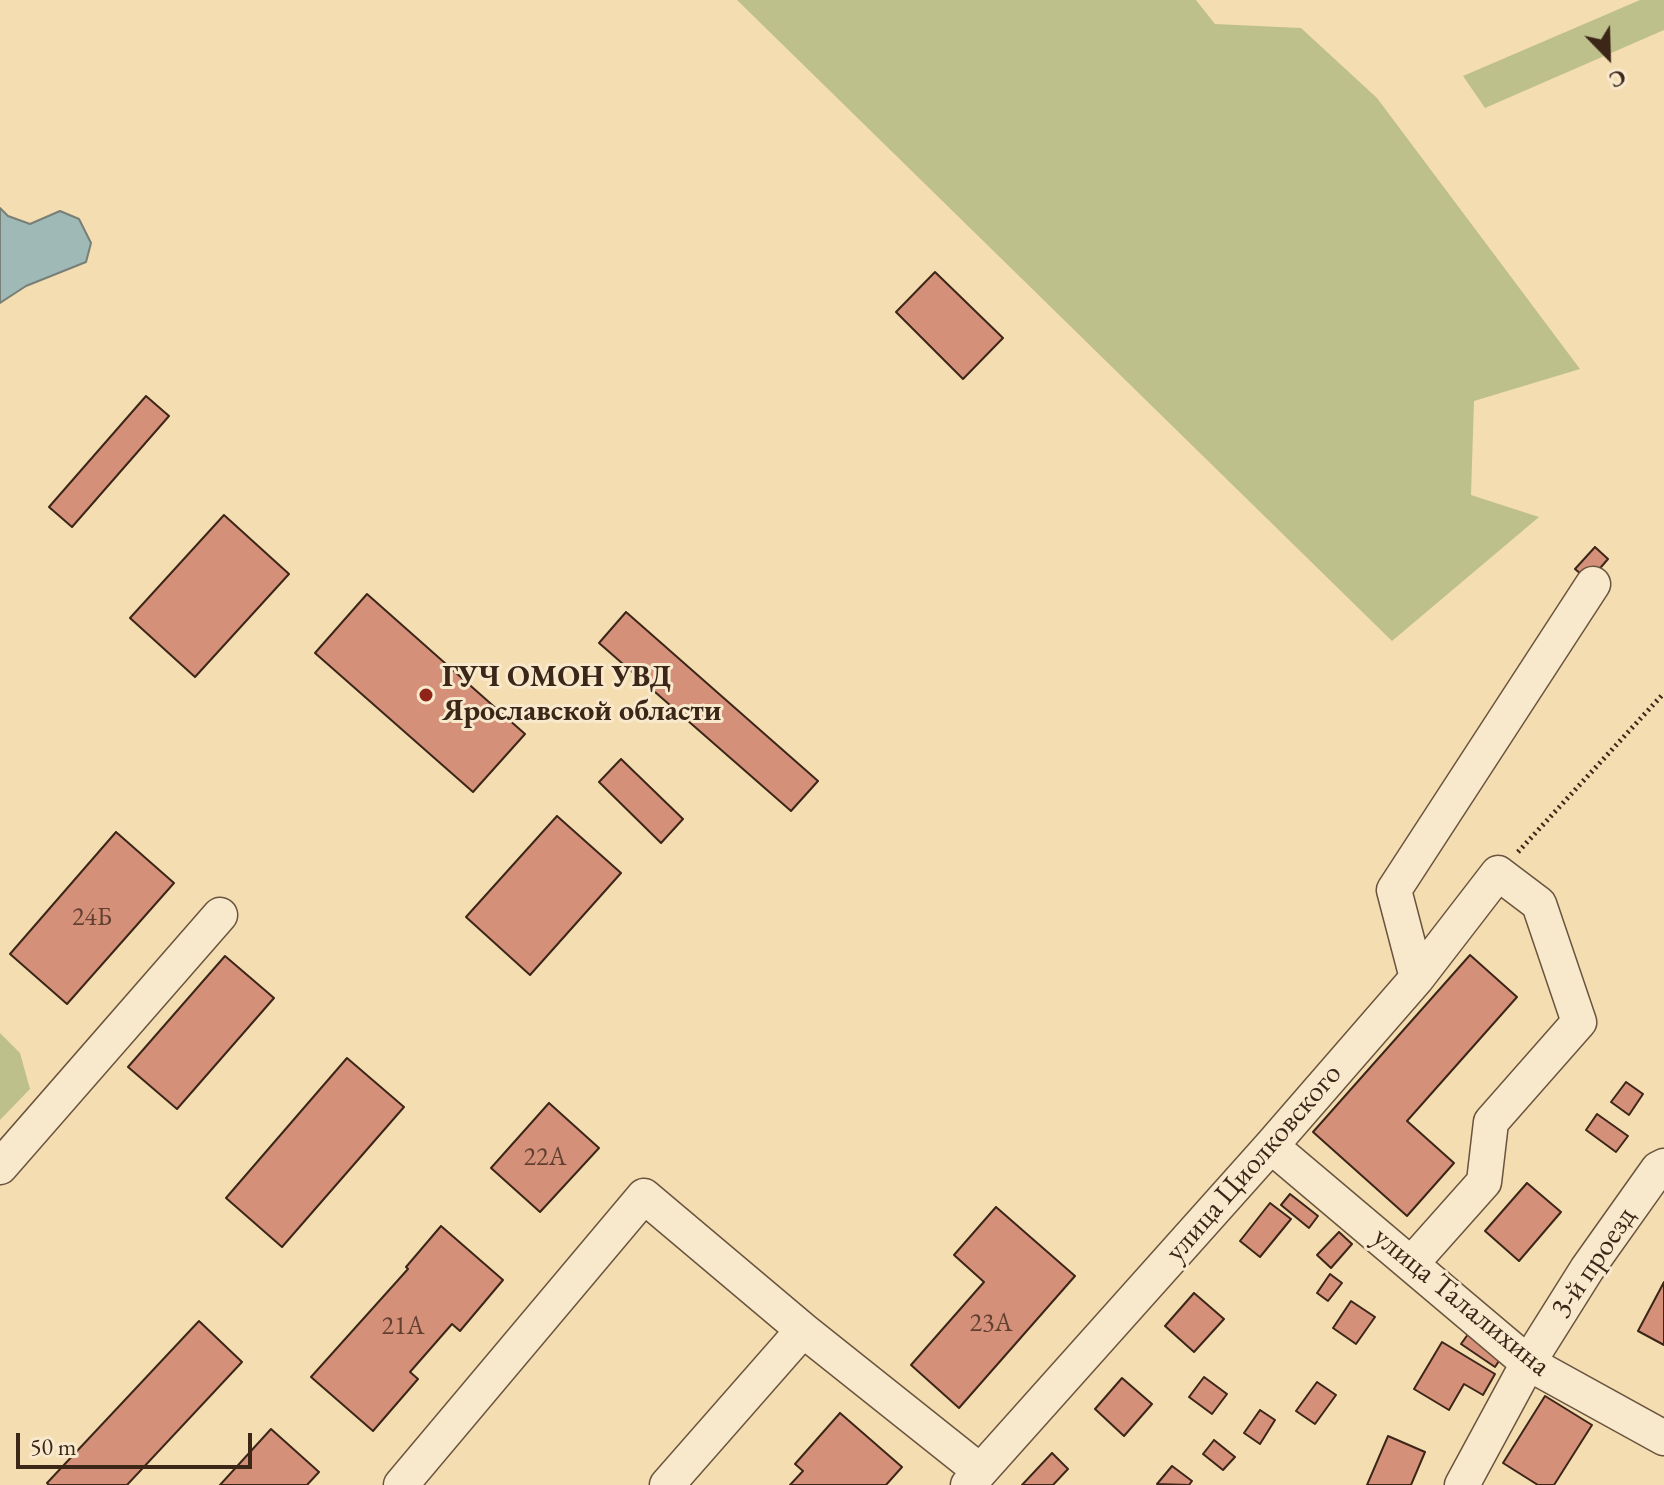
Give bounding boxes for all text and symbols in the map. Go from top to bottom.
north arrow [1568,16,1648,96]
text: С [1605,62,1630,95]
place label: ГУЧ ОМОН УВД Ярославской области [442,660,721,730]
marker: ГУЧ ОМОН УВД Ярославской области [417,686,435,704]
house number: 24Б [72,902,112,934]
street label: улица Циолковского [1158,1057,1350,1269]
house number: 22А [524,1142,566,1174]
street label: 3-й проезд [1544,1201,1644,1325]
street label: улица Талалихина [1365,1219,1557,1385]
house number: 23А [970,1308,1012,1340]
house number: 21А [382,1311,424,1343]
scale bar [20,1417,256,1467]
text: 50 m [30,1431,77,1462]

